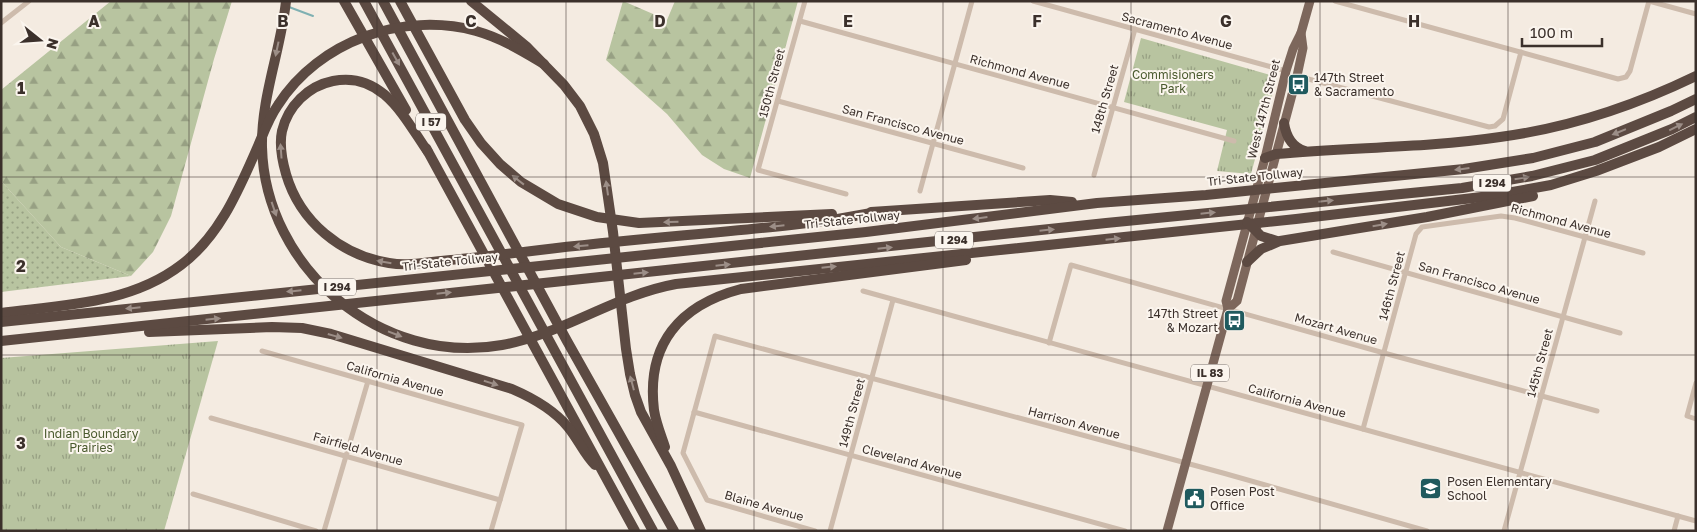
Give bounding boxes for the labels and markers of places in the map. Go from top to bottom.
place label: 147th Street & Sacramento [1314,70,1394,99]
bus stop icon: 147th Street & Sacramento [1286,73,1310,97]
place label: 147th Street & Mozart [1148,306,1218,335]
bus stop icon: 147th Street & Mozart [1222,309,1246,333]
place label: Posen Elementary School [1447,474,1552,503]
school or university icon: Posen Elementary School [1419,477,1443,501]
place label: Posen Post Office [1210,484,1275,513]
public building icon: Posen Post Office [1182,487,1206,511]

